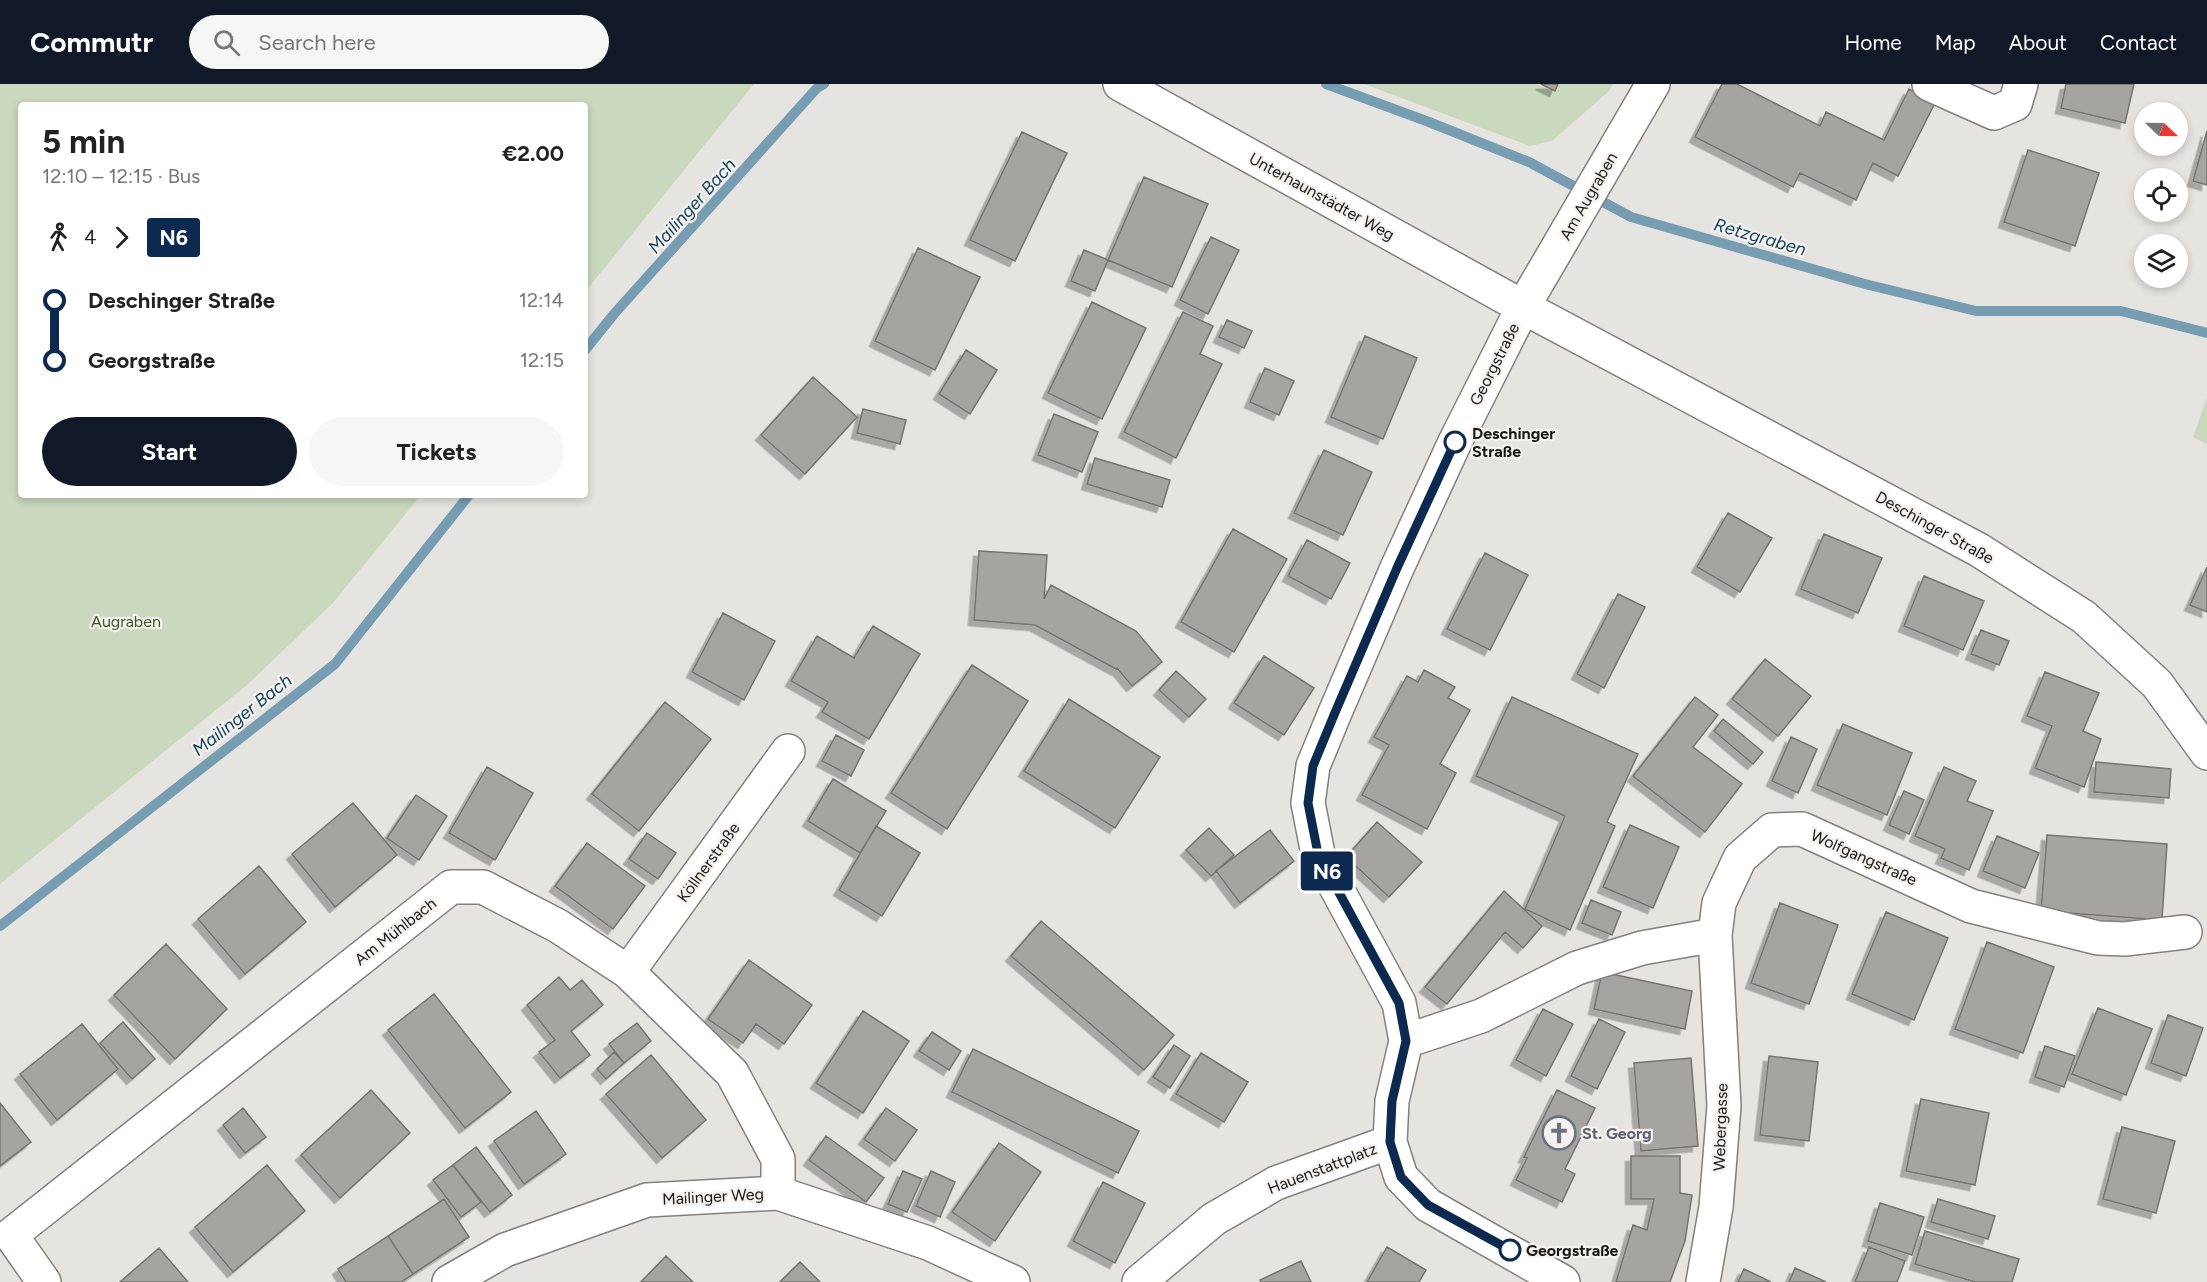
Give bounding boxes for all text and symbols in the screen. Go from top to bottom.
search box [189,15,609,69]
text: Commutr [30,25,153,59]
icon: search [210,26,243,59]
text: Search here [258,29,376,56]
text: Home [1845,30,1902,55]
text: Map [1935,30,1976,55]
text: About [2009,30,2067,55]
text: Contact [2100,30,2177,55]
north arrow [2134,102,2188,156]
map controls [2134,102,2188,288]
text: 5 min [42,122,125,161]
text: €2.00 [502,140,564,167]
street label: Unterhaunstädter Weg [1246,149,1398,244]
street label: Am Augraben [1556,149,1621,244]
water label: Mailinger Bach [643,154,741,258]
text: 12:10 – 12:15 · Bus [42,164,200,188]
button: locate [2134,168,2188,222]
water label: Retzgraben [1711,213,1809,261]
icon: walk [42,221,75,254]
icon: forward [105,221,138,254]
text: 4 [84,225,96,249]
text: N6 [159,225,188,250]
button: layers [2134,234,2188,288]
text: Deschinger Straße [88,287,275,314]
text: 12:14 [519,288,564,312]
street label: Georgstraße [1466,320,1523,409]
text: Georgstraße [88,347,215,374]
text: 12:15 [520,348,564,372]
button: Start [42,417,297,486]
button: Tickets [309,417,564,486]
place label: Deschinger Straße [1472,424,1555,461]
marker: Deschinger Straße [1444,431,1466,453]
street label: Deschinger Straße [1872,487,1997,568]
park label: Augraben [91,612,161,631]
water label: Mailinger Bach [188,669,296,761]
street label: Köllnerstraße [673,819,744,906]
street label: Wolfgangstraße [1808,826,1920,889]
line badge: N6 [1300,852,1354,890]
text: N6 [1313,859,1341,884]
street label: Am Mühlbach [351,894,440,969]
street label: Webergasse [1709,1082,1732,1171]
church icon: St. Georg [1541,1115,1577,1151]
place label: St. Georg [1582,1124,1652,1143]
street label: Hauenstattplatz [1265,1139,1380,1198]
street label: Mailinger Weg [662,1184,764,1209]
marker: Georgstraße [1499,1239,1521,1261]
place label: Georgstraße [1526,1241,1619,1260]

